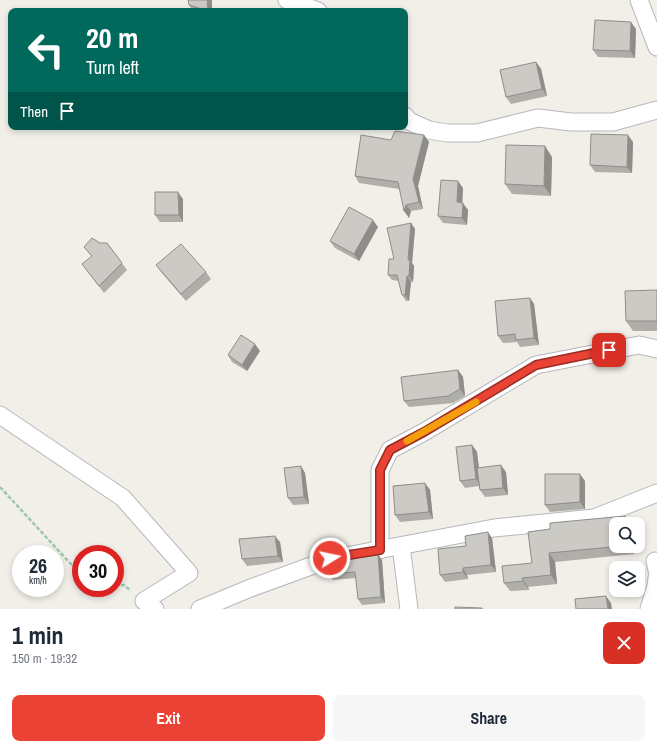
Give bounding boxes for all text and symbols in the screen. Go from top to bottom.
text: 20 m [86,19,138,57]
icon: left [20,24,72,76]
text: Turn left [86,55,139,80]
icon: arrive [56,100,78,122]
text: Then [20,101,48,122]
pin [592,333,626,367]
icon: arrive [598,339,620,361]
map controls [609,517,645,597]
button: search [609,517,645,553]
position arrow [309,537,351,579]
speed limit sign: 30 [72,545,124,597]
text: 26 [29,552,47,579]
button: layers [609,561,645,597]
text: km/h [29,574,47,587]
text: 1 min [12,619,63,651]
button: close [603,622,645,664]
text: 150 m · 19:32 [12,650,77,667]
button: Exit [12,695,325,741]
button: Share [333,695,645,741]

